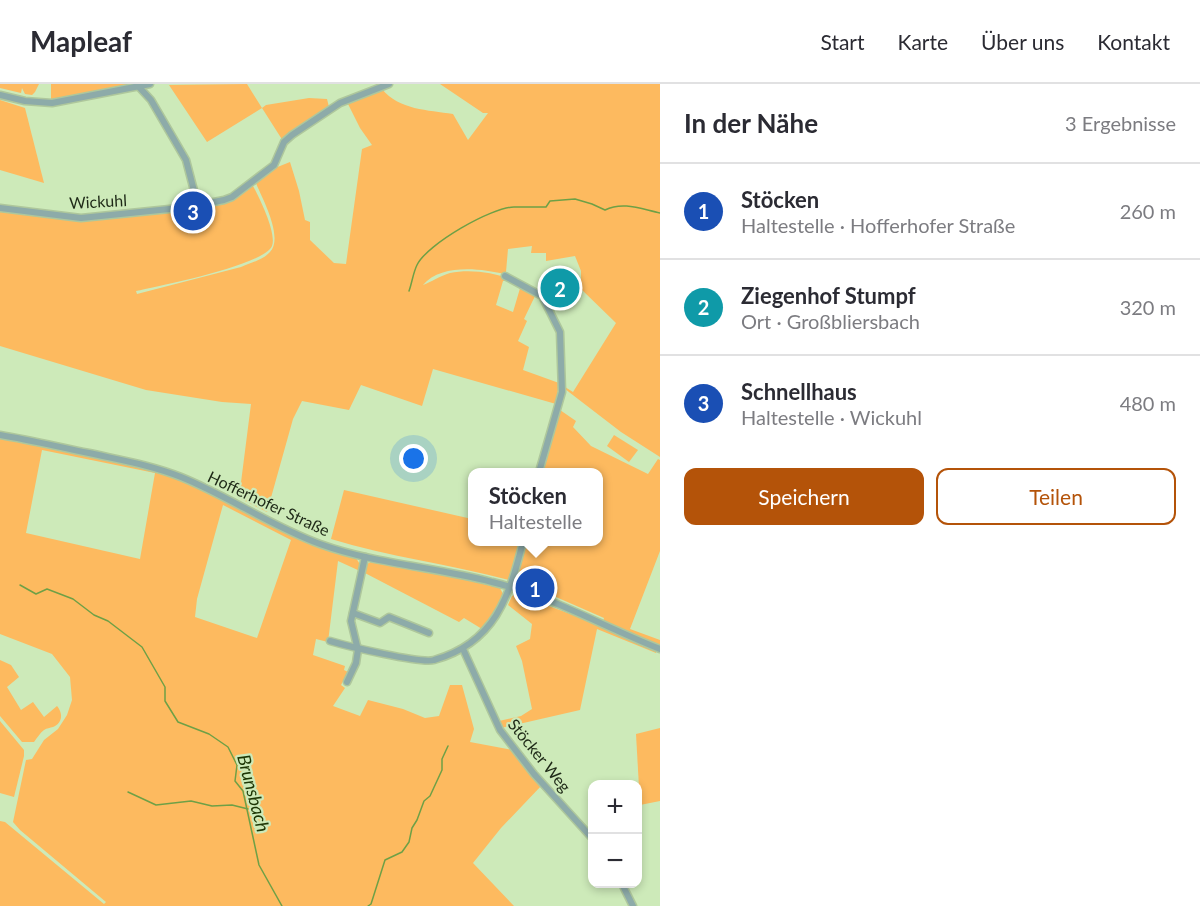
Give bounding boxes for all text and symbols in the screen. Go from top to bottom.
text: Mapleaf [30,24,132,58]
text: Start [820,29,865,54]
text: Karte [898,29,948,54]
text: Über uns [981,29,1064,54]
text: Kontakt [1097,29,1170,54]
text: In der Nähe [684,107,818,139]
text: 3 Ergebnisse [1065,111,1176,135]
text: Stöcken [741,186,819,213]
pin: 3 [174,188,212,234]
street label: Wickuhl [69,190,127,212]
text: 1 [698,199,709,223]
text: 260 m [1120,199,1176,223]
text: Haltestelle · Hofferhofer Straße [741,213,1015,237]
pin: 2 [540,266,580,310]
text: Ziegenhof Stumpf [741,282,916,309]
text: 2 [698,295,709,319]
text: 320 m [1120,295,1176,319]
text: Ort · Großbliersbach [741,309,920,333]
text: Schnellhaus [741,378,857,405]
text: 3 [698,391,709,415]
text: 480 m [1120,391,1176,415]
text: Haltestelle · Wickuhl [741,405,922,429]
your location [399,444,428,473]
street label: Hofferhofer Straße [205,466,333,540]
popup [468,468,603,546]
button: Speichern [684,468,924,525]
button: Teilen [936,468,1176,525]
text: Stöcken [489,482,567,509]
text: Haltestelle [489,509,582,533]
pin: 1 [516,566,554,610]
street label: Stöcker Weg [505,715,575,795]
water label: Brunsbach [233,752,275,834]
map controls [588,780,642,888]
button: + [588,780,642,834]
button: − [588,834,642,888]

